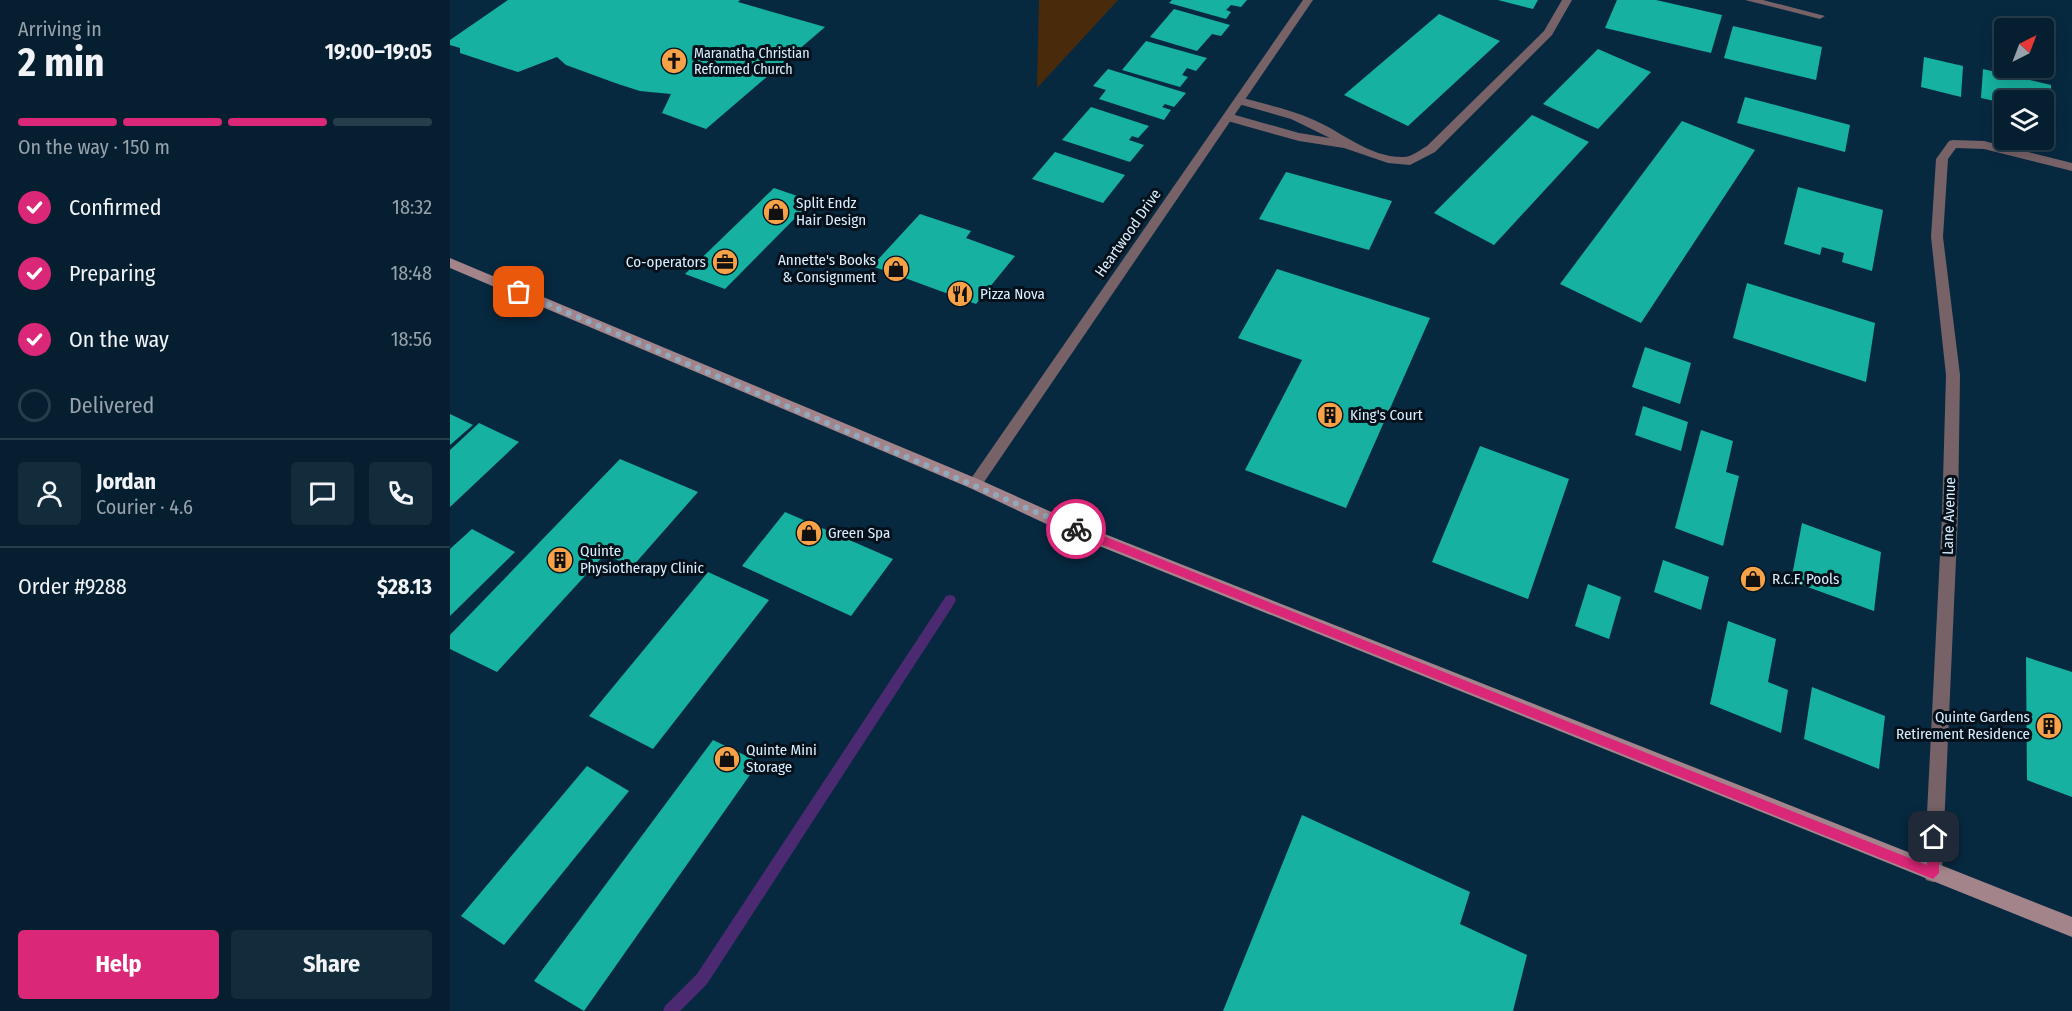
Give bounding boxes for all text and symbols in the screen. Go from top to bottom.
text: Arriving in [18,17,102,41]
north arrow [1994,18,2054,78]
map controls [1994,18,2054,150]
text: 19:00–19:05 [325,38,432,65]
text: 2 min [18,40,104,86]
place label: Maranatha Christian Reformed Church [694,45,810,78]
church icon: Maranatha Christian Reformed Church [659,46,689,76]
button: layers [1994,90,2054,150]
text: On the way · 150 m [18,135,170,159]
street label: Heartwood Drive [1091,186,1165,280]
icon: check [18,191,51,224]
text: Confirmed [69,194,162,221]
place label: Split Endz Hair Design [796,194,866,229]
text: 18:32 [392,195,432,219]
shop icon: Split Endz Hair Design [761,197,791,227]
office icon: Co-operators [710,247,740,277]
place label: Annette's Books & Consignment [778,251,876,286]
place label: Co-operators [626,253,706,271]
shop icon: Annette's Books & Consignment [881,254,911,284]
icon: check [18,257,51,290]
text: Preparing [69,260,155,287]
text: 18:48 [390,261,432,285]
pin [493,266,544,317]
icon: bag [502,275,535,308]
restaurant icon: Pizza Nova [945,279,975,309]
place label: Pizza Nova [980,285,1045,303]
icon: check [18,323,51,356]
text: On the way [69,326,169,353]
text: 18:56 [391,327,432,351]
text: Delivered [69,392,154,419]
building icon: King's Court [1315,400,1345,430]
place label: King's Court [1350,406,1423,424]
button: person [18,462,81,525]
button: chat [291,462,354,525]
button: phone [369,462,432,525]
text: Jordan [96,468,156,495]
street label: Lane Avenue [1939,477,1959,555]
text: Courier · 4.6 [96,495,193,519]
courier [1046,499,1106,559]
icon: bike [1060,513,1093,546]
shop icon: Green Spa [794,518,824,548]
place label: Green Spa [828,524,890,542]
place label: Quinte Physiotherapy Clinic [580,542,704,577]
building icon: Quinte Physiotherapy Clinic [545,545,575,575]
shop icon: R.C.F. Pools [1738,564,1768,594]
place label: R.C.F. Pools [1772,570,1839,588]
text: Order #9288 [18,573,127,600]
text: $28.13 [377,573,432,600]
place label: Quinte Gardens Retirement Residence [1896,708,2030,743]
building icon: Quinte Gardens Retirement Residence [2034,711,2064,741]
place label: Quinte Mini Storage [746,741,817,776]
shop icon: Quinte Mini Storage [712,744,742,774]
pin [1908,811,1959,862]
icon: home [1917,820,1950,853]
button: Help [18,930,219,999]
button: Share [231,930,432,999]

